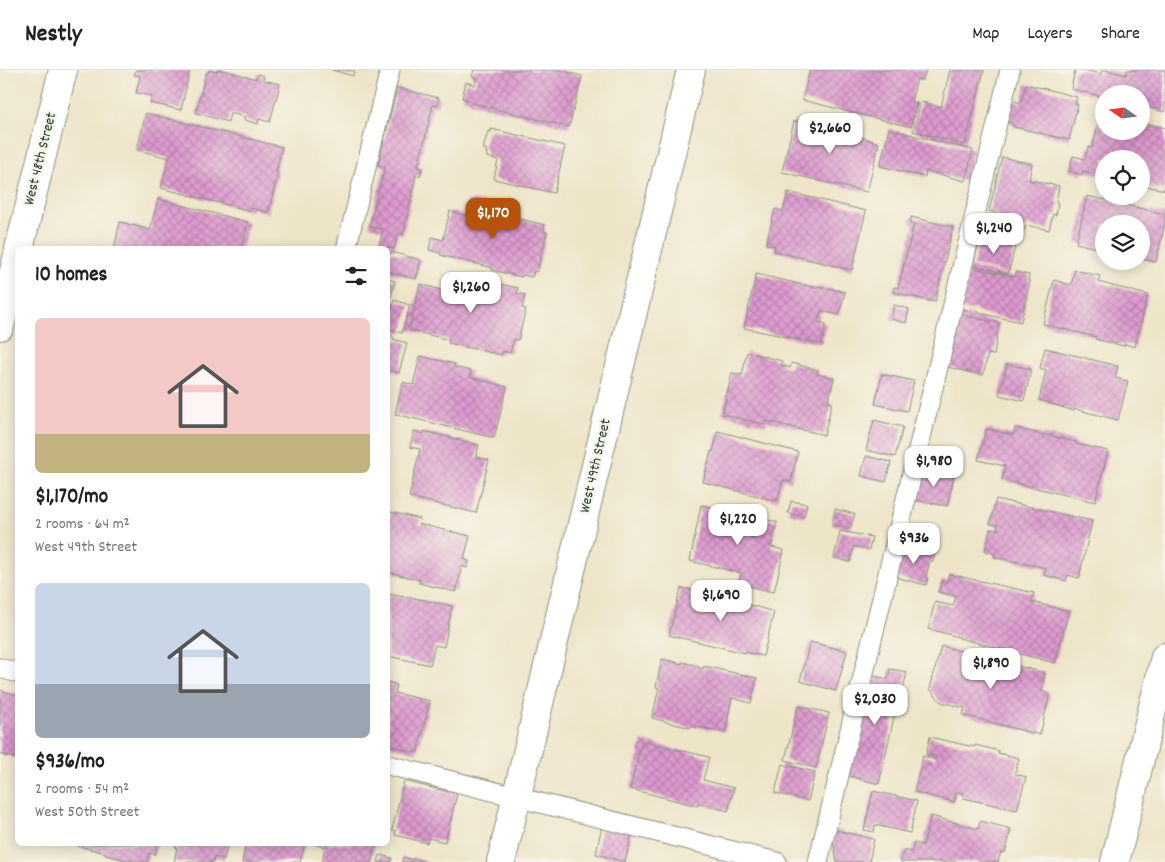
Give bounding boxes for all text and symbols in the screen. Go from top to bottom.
text: Nestly [25,18,82,52]
text: Map [972,22,999,47]
text: Layers [1027,22,1073,47]
text: Share [1101,22,1140,47]
north arrow [1095,85,1150,140]
map controls [1095,85,1150,270]
street label: West 48th Street [19,110,63,208]
pin: $2,660 [789,112,871,155]
text: $2,660 [809,117,851,140]
button: locate [1095,150,1150,205]
pin: $1,170 [452,198,534,240]
text: $1,170 [476,202,510,225]
pin: $1,240 [953,212,1035,255]
button: layers [1095,215,1150,270]
text: $1,240 [975,217,1013,240]
text: 10 homes [35,261,107,291]
icon: filters [342,262,370,290]
pin: $1,260 [430,272,512,314]
text: $1,260 [452,276,490,299]
icon: home [158,351,248,441]
street label: West 49th Street [574,416,618,515]
pin: $1,980 [893,446,975,488]
text: $1,980 [915,450,953,473]
text: $1,170/mo [35,483,108,513]
pin: $1,220 [697,504,779,546]
text: $1,220 [719,508,757,531]
text: 2 rooms · 64 m² [35,513,130,536]
pin: $936 [884,522,944,565]
text: $936 [899,527,929,550]
text: West 49th Street [35,536,137,559]
pin: $1,690 [680,580,762,622]
text: $1,690 [702,584,740,607]
icon: home [158,616,248,706]
pin: $1,890 [950,648,1032,690]
text: $1,890 [972,652,1010,675]
pin: $2,030 [834,684,916,726]
text: $2,030 [854,688,896,711]
text: $936/mo [35,748,105,778]
text: 2 rooms · 54 m² [35,778,129,801]
text: West 50th Street [35,801,139,824]

